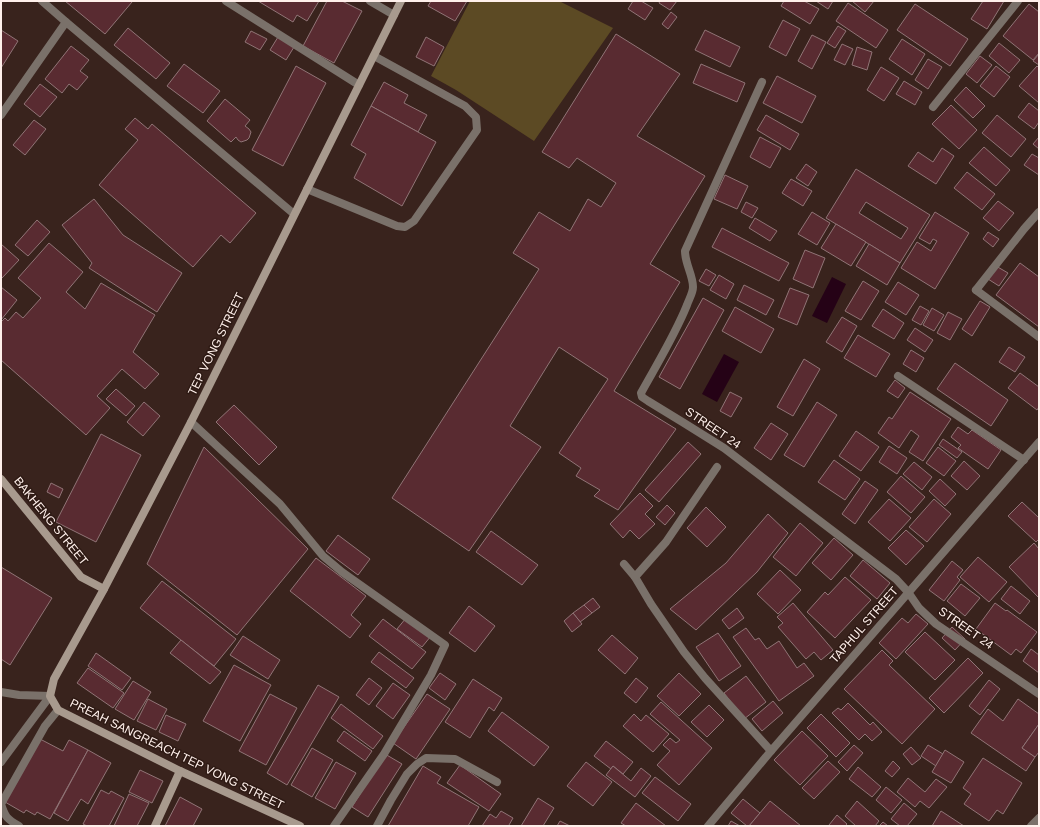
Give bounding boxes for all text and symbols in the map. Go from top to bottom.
street label: TEP VONG STREET [185,290,247,398]
street label: STREET 24 [683,404,744,452]
street label: BAKHENG STREET [11,474,91,568]
street label: TAPHUL STREET [827,583,901,666]
street label: STREET 24 [936,604,996,652]
street label: PREAH SANGREACH TEP VONG STREET [68,696,287,812]

